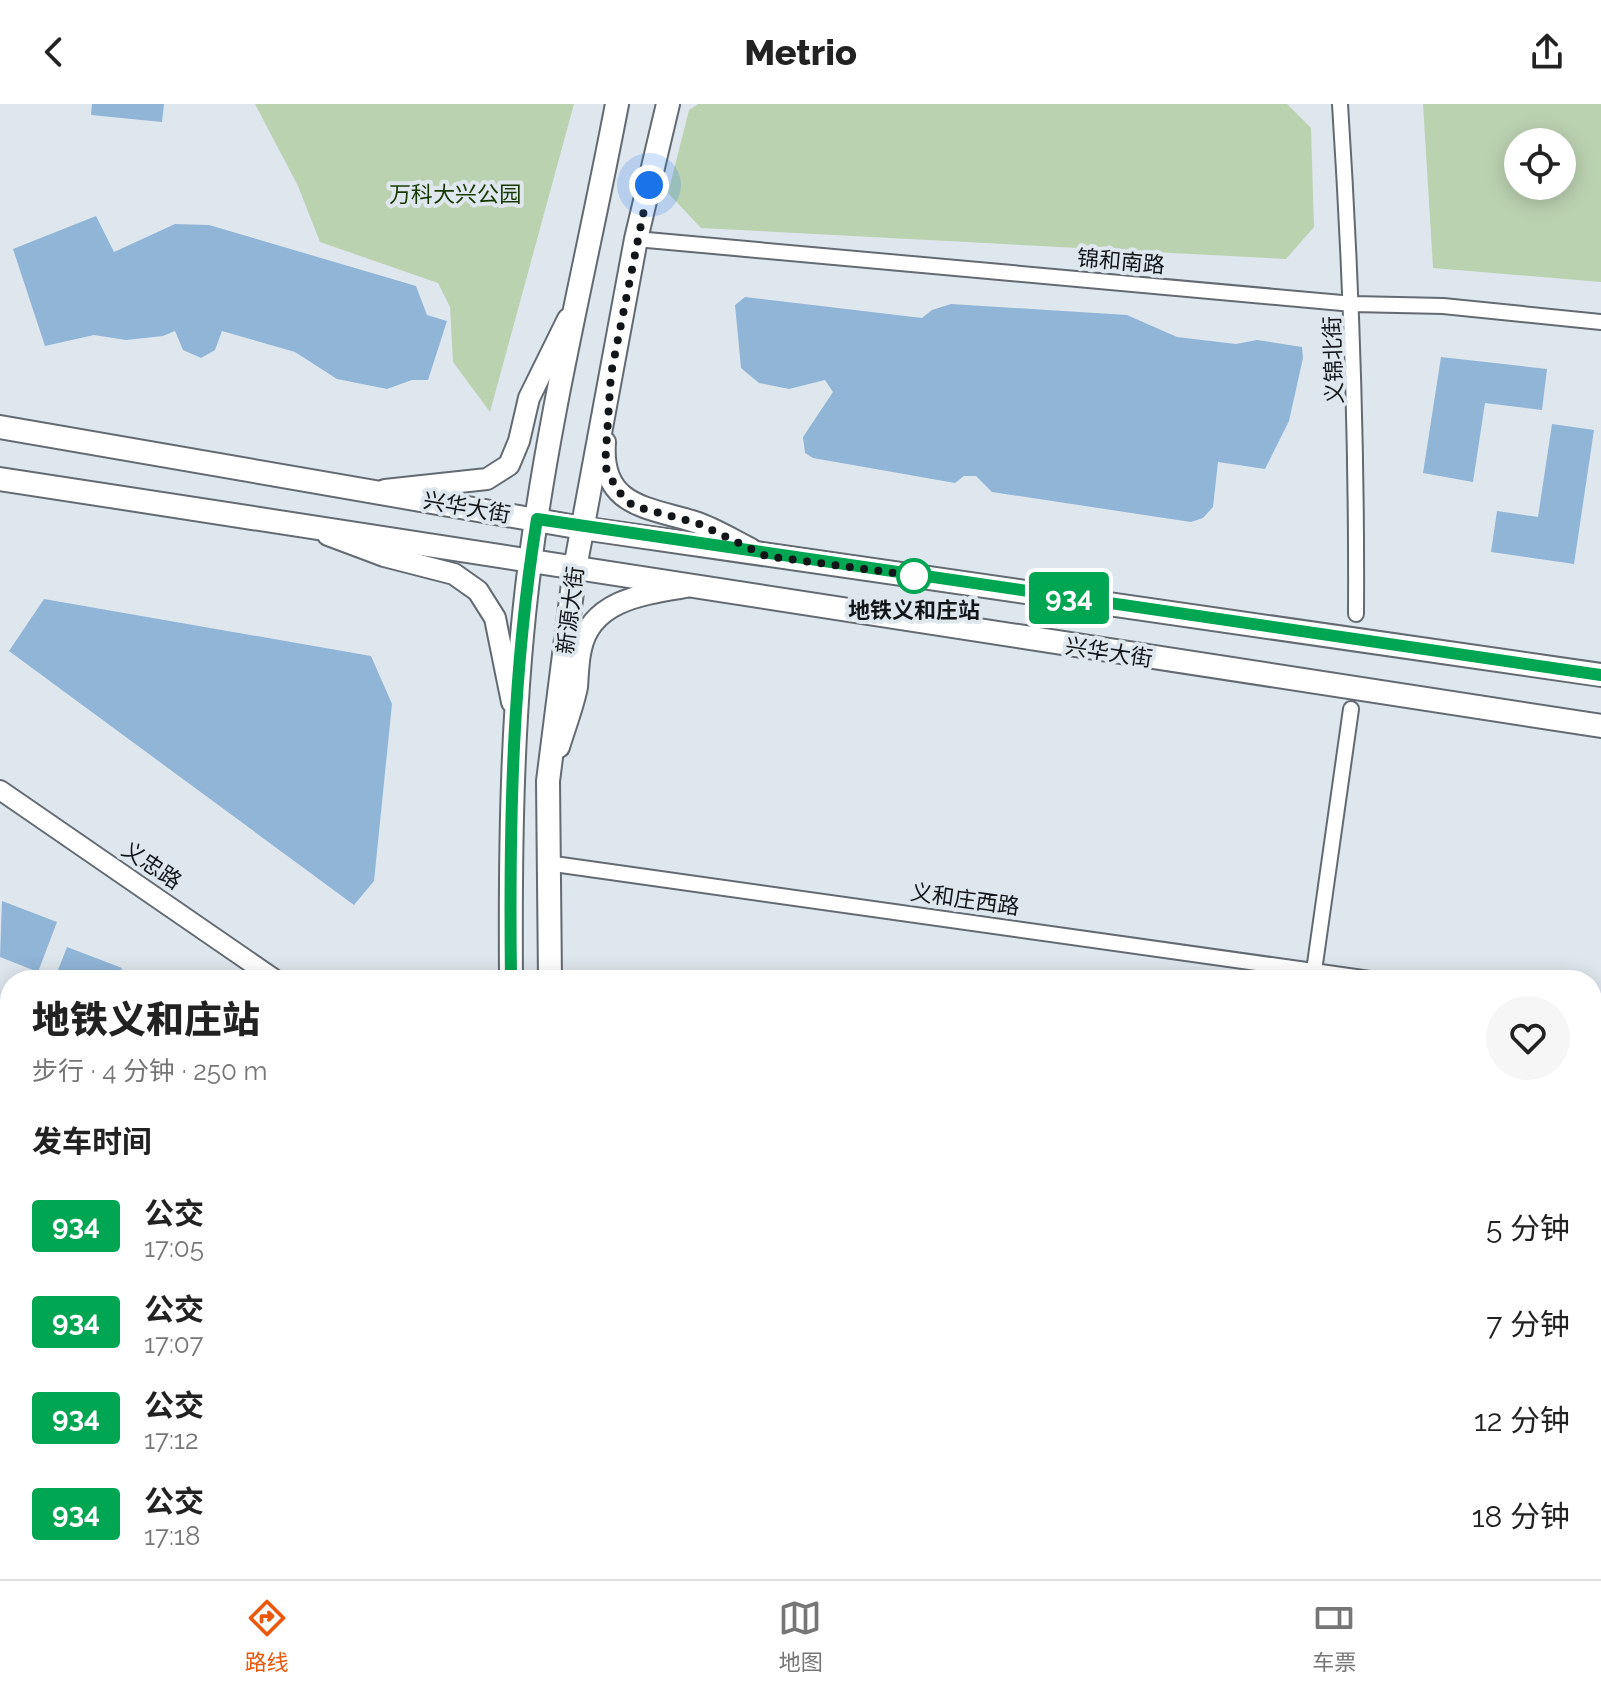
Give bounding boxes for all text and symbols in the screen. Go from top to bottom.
icon: back [32,30,76,74]
icon: share [1525,30,1569,74]
text: Metrio [744,31,857,73]
map controls [1504,128,1576,200]
button: locate [1504,128,1576,200]
your location [629,165,669,205]
park label: 万科大兴公园 [389,181,521,207]
street label: 锦和南路 [1076,244,1166,278]
street label: 义锦北街 [1318,316,1348,404]
street label: 兴华大街 [421,487,513,527]
marker: 地铁义和庄站 [897,559,931,593]
street label: 新源大街 [552,565,588,655]
line badge: 934 [1023,572,1115,624]
text: 934 [1045,581,1093,614]
place label: 地铁义和庄站 [848,597,980,623]
street label: 兴华大街 [1064,632,1154,672]
street label: 义忠路 [117,836,187,894]
street label: 义和庄西路 [909,878,1021,920]
button: heart [1486,996,1570,1080]
text: 地铁义和庄站 [32,997,260,1042]
text: 步行 · 4 分钟 · 250 m [32,1056,267,1086]
text: 发车时间 [32,1124,152,1159]
text: 公交 [144,1196,204,1231]
text: 934 [52,1209,100,1242]
text: 5 分钟 [1486,1211,1570,1246]
text: 17:05 [144,1233,204,1263]
text: 公交 [144,1292,204,1327]
text: 934 [52,1305,100,1338]
text: 7 分钟 [1486,1307,1570,1342]
text: 17:07 [144,1329,203,1359]
text: 公交 [144,1388,204,1423]
text: 934 [52,1401,100,1434]
text: 12 分钟 [1474,1403,1570,1438]
text: 17:12 [144,1425,198,1455]
text: 公交 [144,1484,204,1519]
text: 934 [52,1497,100,1530]
text: 18 分钟 [1472,1499,1570,1534]
text: 17:18 [144,1521,200,1551]
tab: 路线 [245,1596,289,1676]
tab: 地图 [778,1596,822,1676]
tab: 车票 [1312,1596,1356,1676]

